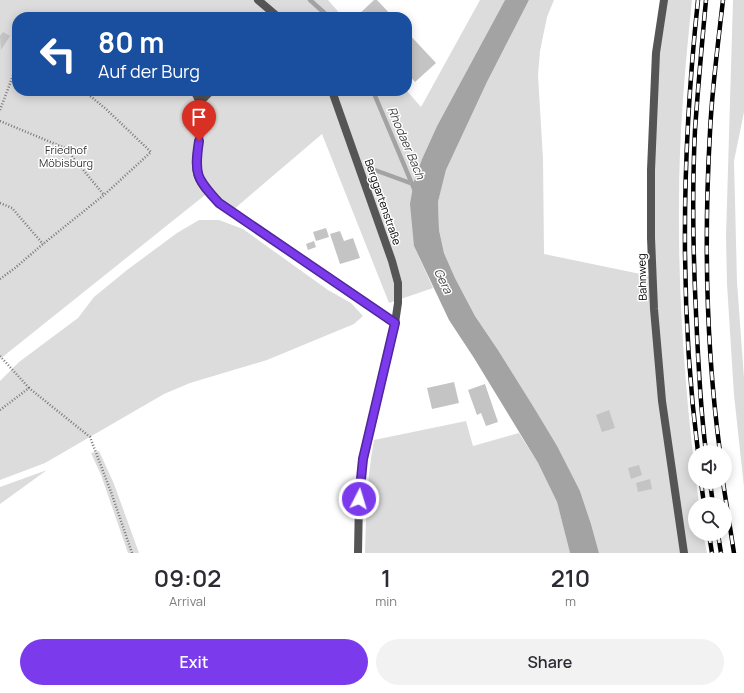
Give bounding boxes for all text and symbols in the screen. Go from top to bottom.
text: 80 m [98,23,164,61]
icon: left [32,28,84,80]
text: Auf der Burg [98,59,200,83]
pin [182,100,216,141]
water label: Rhodaer Bach [384,104,430,182]
icon: arrive [188,106,210,128]
park label: Friedhof Möbisburg [39,142,93,170]
street label: Berggartenstraße [362,157,405,247]
street label: Bahnweg [633,253,650,301]
water label: Gera [430,265,457,297]
map controls [688,445,732,541]
button: sound [688,445,732,489]
position arrow [338,478,380,520]
button: search [688,497,732,541]
text: 09:02 [154,561,221,594]
text: 1 [381,561,391,594]
text: 210 [551,561,590,594]
text: Arrival [169,592,206,610]
text: min [375,592,397,610]
text: m [565,592,576,610]
button: Exit [20,639,368,685]
button: Share [376,639,724,685]

